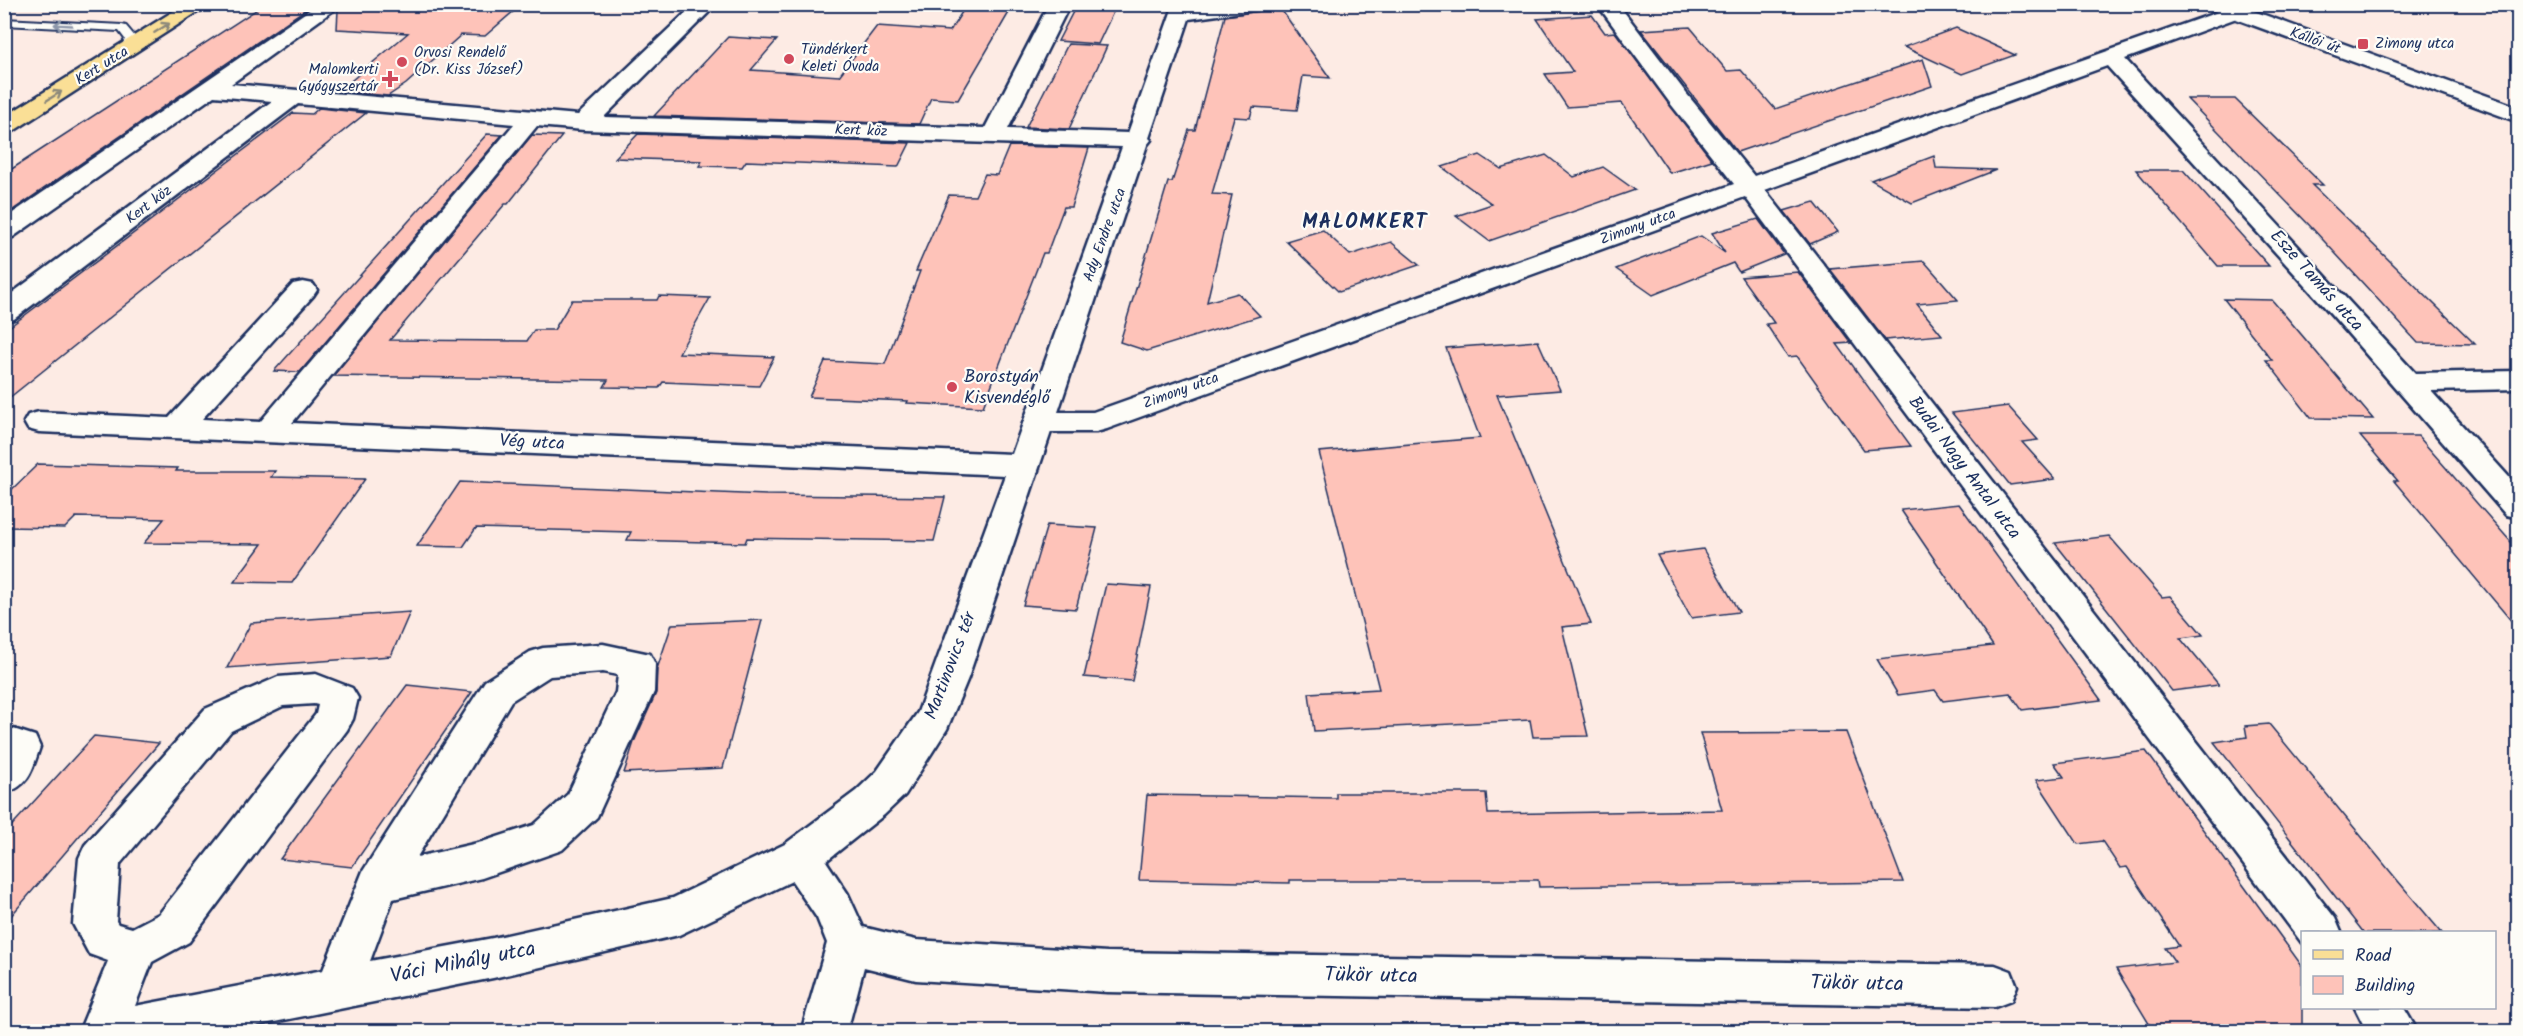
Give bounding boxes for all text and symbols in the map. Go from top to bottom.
one-way arrow [54,19,74,30]
street label: Kállói út [2286,21,2344,61]
one-way arrow [153,22,170,34]
place label: Zimony utca [2375,32,2454,56]
marker: Zimony utca [2356,37,2370,51]
place label: Tündérkert Keleti Óvoda [801,38,879,79]
street label: Kert utca [71,40,133,92]
place label: Orvosi Rendelő (Dr. Kiss József) [414,41,523,82]
marker: Tündérkert Keleti Óvoda [782,52,796,66]
marker: Orvosi Rendelő (Dr. Kiss József) [395,55,409,69]
place label: Malomkerti Gyógyszertár [298,58,379,99]
marker: Malomkerti Gyógyszertár [383,72,397,86]
one-way arrow [45,89,62,101]
street label: Kert köz [834,118,888,144]
street label: Kert köz [121,179,178,230]
street label: Ady Endre utca [1077,185,1133,285]
street label: Zimony utca [1597,202,1679,252]
district label: MALOMKERT [1302,207,1428,239]
street label: Esze Tamás utca [2262,223,2370,339]
place label: Borostyán Kisvendéglő [964,363,1052,413]
street label: Zimony utca [1140,366,1222,416]
marker: Borostyán Kisvendéglő [945,380,959,394]
street label: Budai Nagy Antal utca [1900,390,2028,546]
street label: Vég utca [499,427,565,459]
street label: Martinovics tér [917,607,985,724]
legend [2301,931,2496,1009]
street label: Váci Mihály utca [387,933,539,993]
text: Road [2355,942,2392,971]
street label: Tükör utca [1324,959,1418,993]
street label: Tükör utca [1810,967,1904,1001]
text: Building [2355,972,2415,1001]

